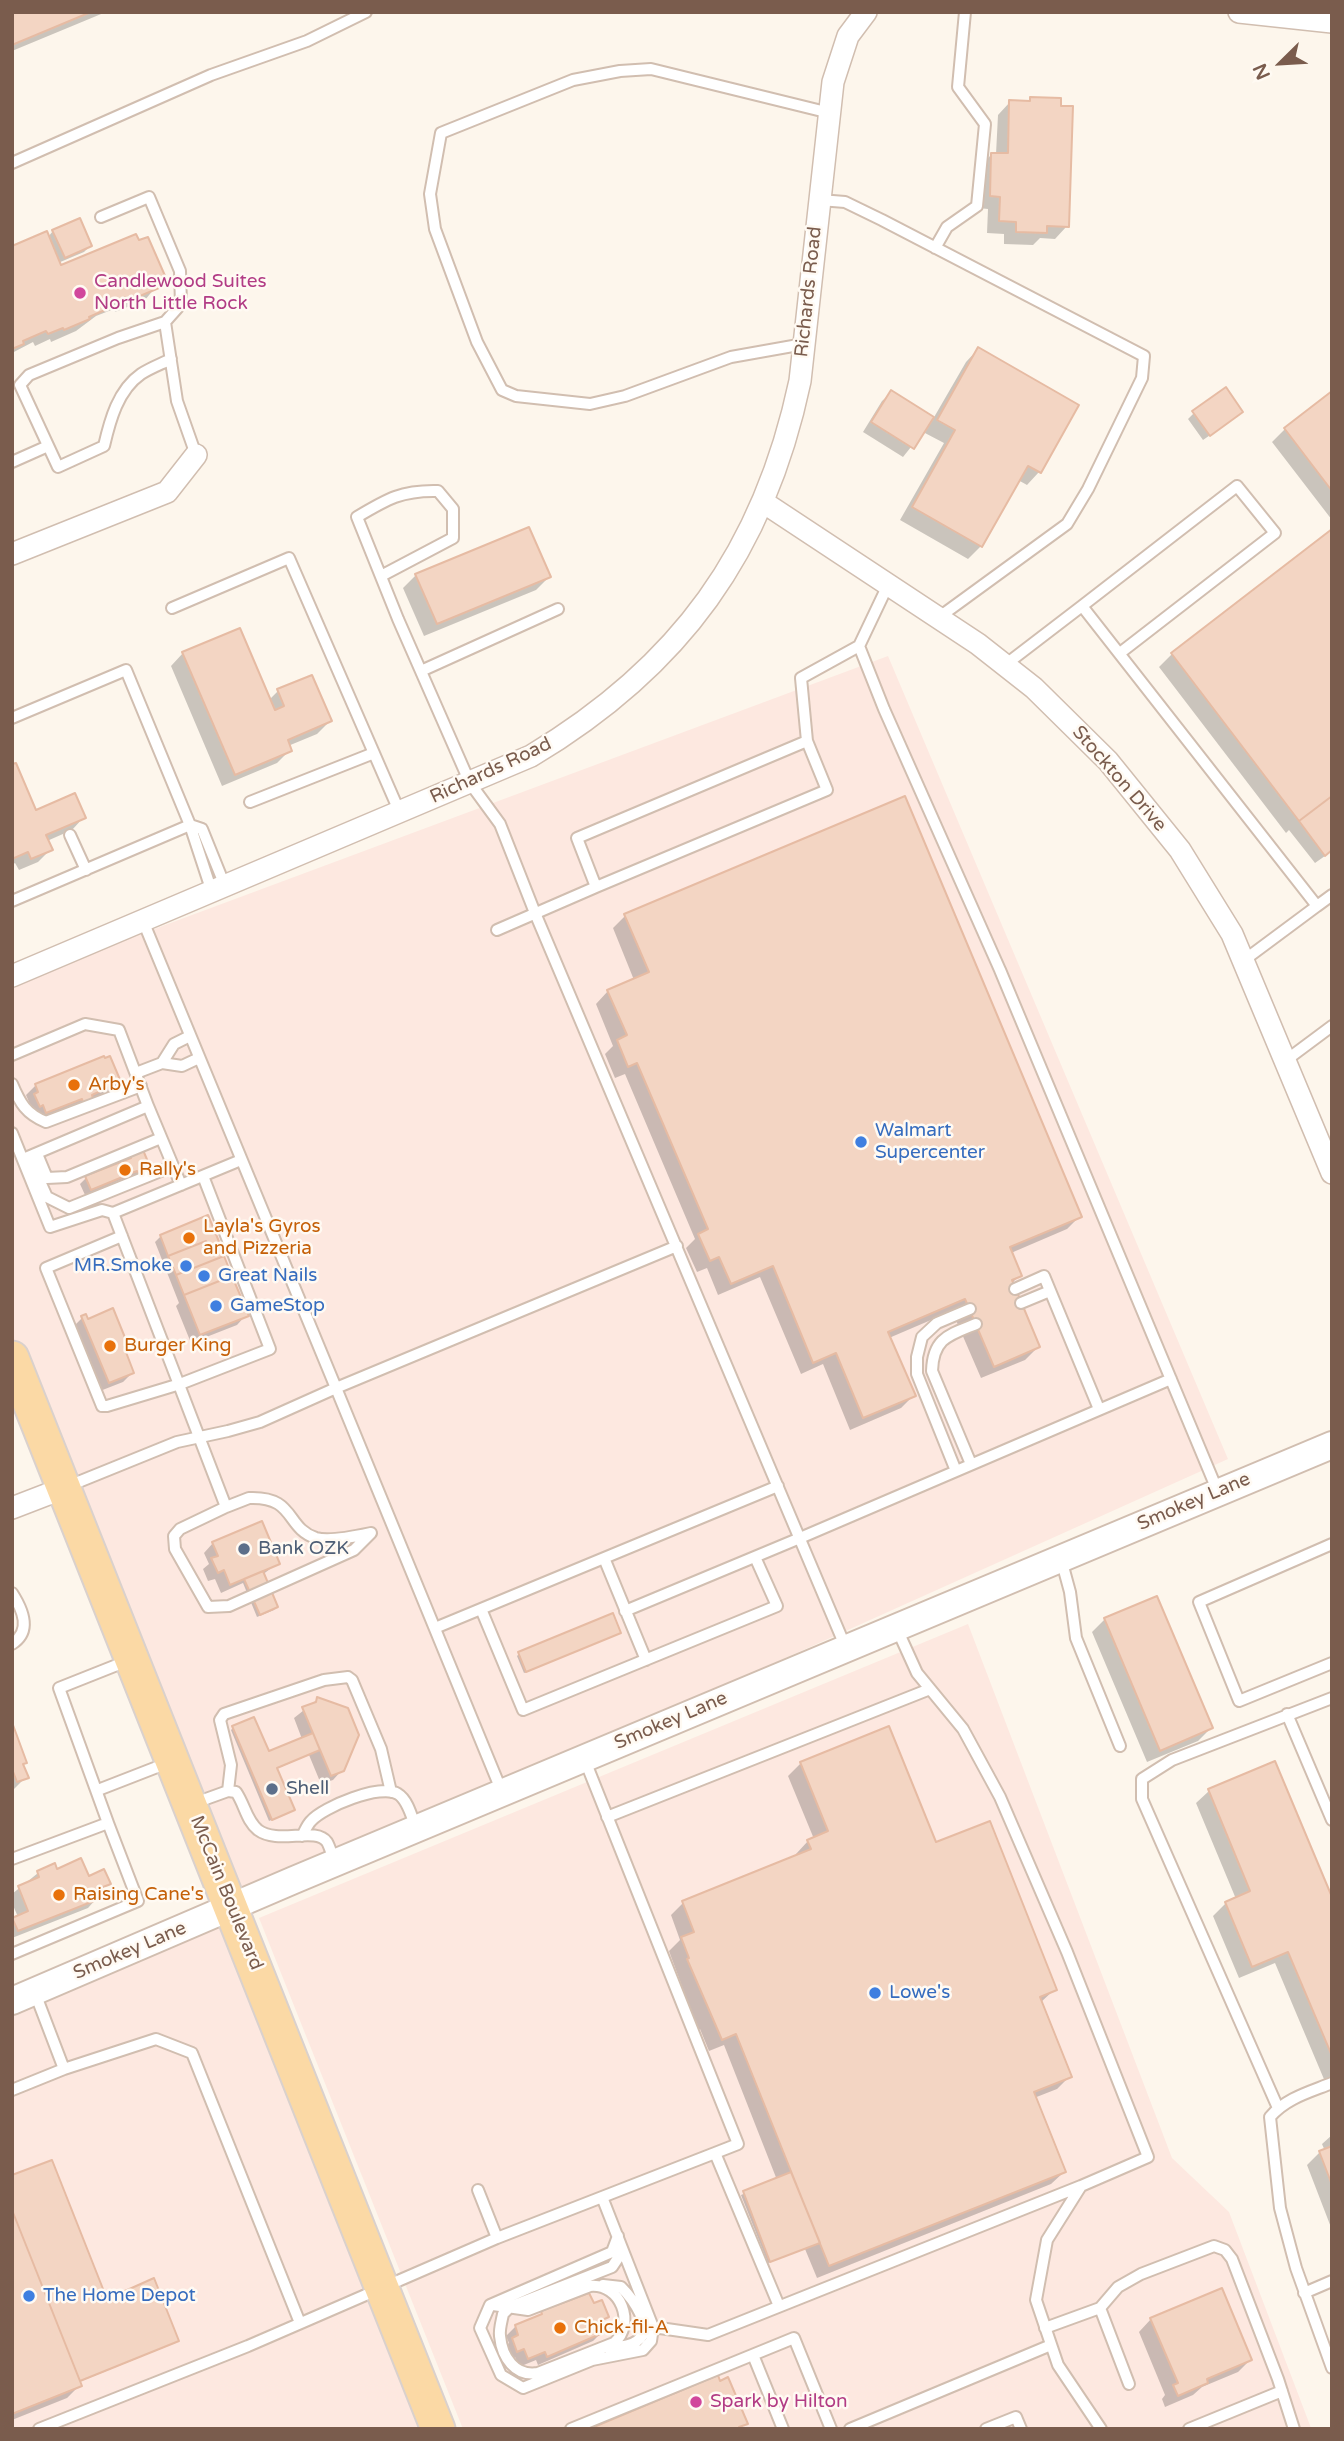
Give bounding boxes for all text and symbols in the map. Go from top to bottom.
north arrow [1246,28,1316,98]
text: N [1249,60,1275,83]
street label: Richards Road [791,225,827,359]
place label: Candlewood Suites North Little Rock [94,271,267,315]
marker: Candlewood Suites North Little Rock [72,285,88,301]
street label: Stockton Drive [1067,722,1171,836]
street label: Richards Road [427,733,555,809]
place label: Arby's [88,1074,145,1096]
marker: Arby's [66,1077,82,1093]
place label: Walmart Supercenter [875,1120,985,1164]
marker: Walmart Supercenter [853,1134,869,1150]
place label: Rally's [139,1159,196,1181]
marker: Rally's [117,1162,133,1178]
place label: Layla's Gyros and Pizzeria [203,1216,321,1260]
marker: Layla's Gyros and Pizzeria [181,1230,197,1246]
place label: MR.Smoke [74,1255,172,1277]
marker: MR.Smoke [178,1258,194,1274]
place label: Great Nails [218,1265,317,1287]
marker: Great Nails [196,1268,212,1284]
place label: GameStop [230,1295,325,1317]
marker: GameStop [208,1298,224,1314]
place label: Burger King [124,1335,232,1357]
marker: Burger King [102,1338,118,1354]
street label: Smokey Lane [1134,1468,1254,1536]
place label: Bank OZK [258,1538,349,1560]
marker: Bank OZK [236,1541,252,1557]
street label: Smokey Lane [611,1687,731,1755]
place label: Shell [286,1778,329,1800]
marker: Shell [264,1781,280,1797]
street label: McCain Boulevard [185,1813,267,1973]
place label: Raising Cane's [73,1884,204,1906]
marker: Raising Cane's [51,1887,67,1903]
street label: Smokey Lane [70,1917,190,1985]
place label: Lowe's [889,1982,950,2004]
marker: Lowe's [867,1985,883,2001]
place label: The Home Depot [43,2285,196,2307]
marker: The Home Depot [21,2288,37,2304]
place label: Chick-fil-A [574,2317,669,2339]
marker: Chick-fil-A [552,2320,568,2336]
place label: Spark by Hilton [710,2391,848,2413]
marker: Spark by Hilton [688,2394,704,2410]

